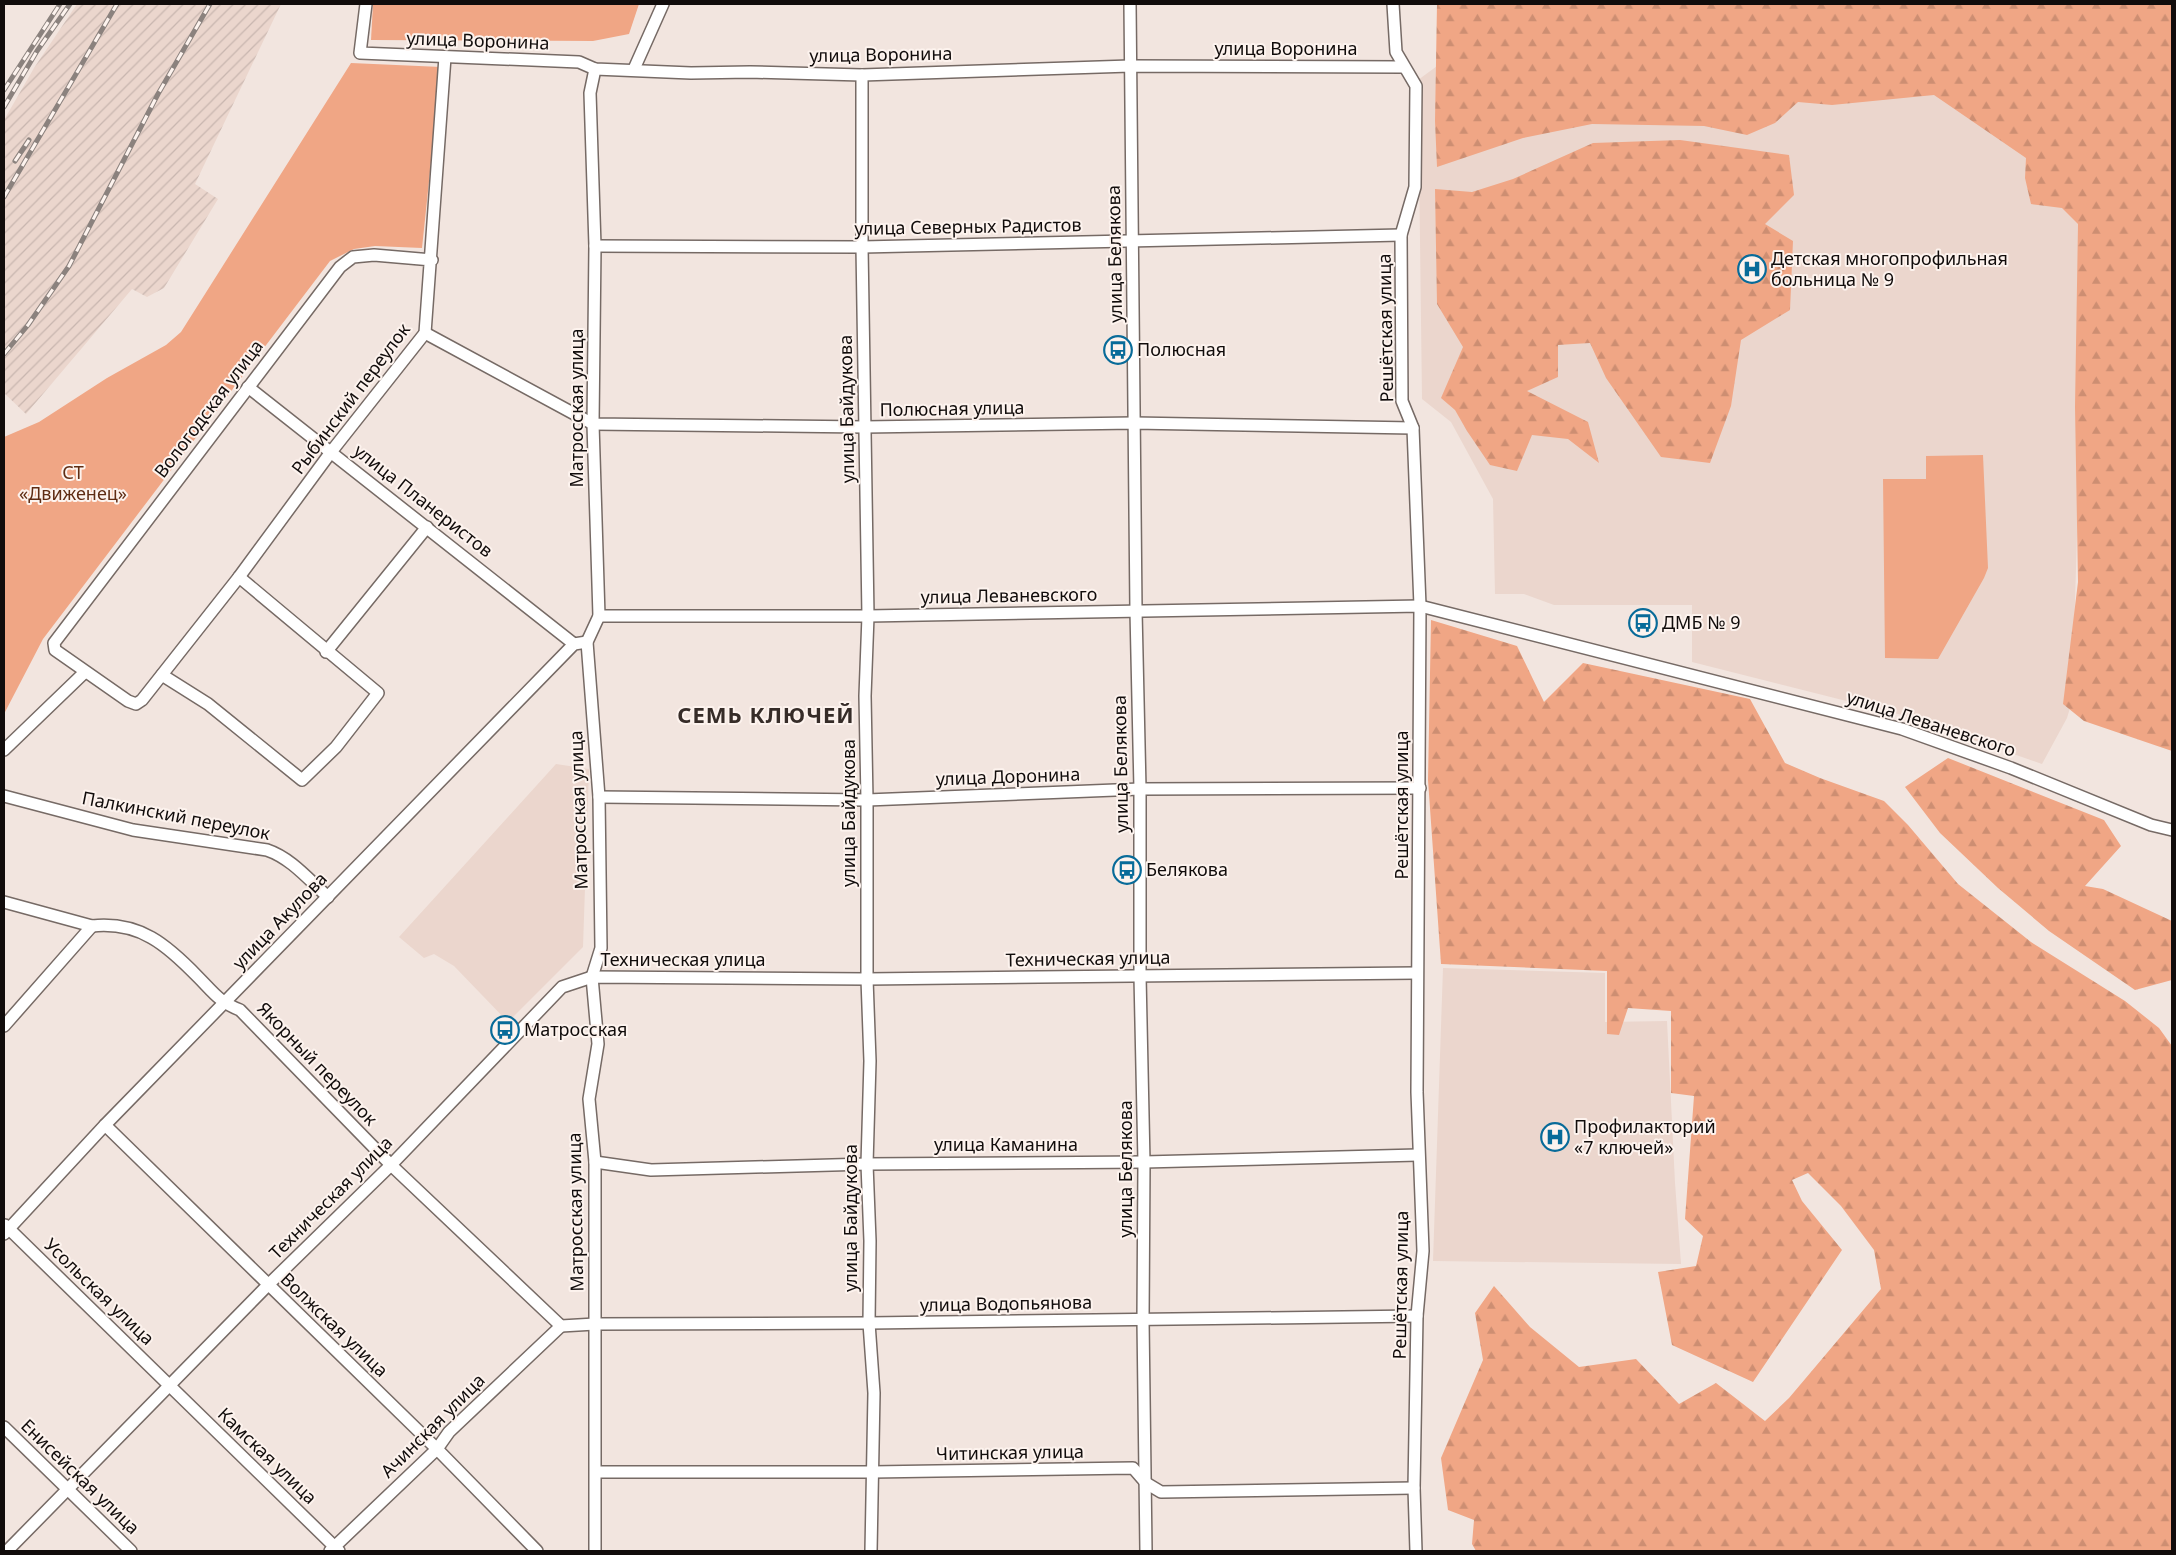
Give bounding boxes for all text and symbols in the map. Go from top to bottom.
street label: улица Воронина [406,26,550,54]
street label: улица Воронина [1214,36,1358,60]
street label: улица Воронина [809,41,953,67]
street label: улица Белякова [1101,185,1127,323]
street label: улица Северных Радистов [854,212,1082,240]
place label: Детская многопрофильная больница № 9 [1771,246,2008,291]
street label: Решётская улица [1372,253,1398,403]
hospital icon: Детская многопрофильная больница № 9 [1737,254,1767,284]
street label: Рыбинский переулок [285,318,415,479]
street label: Матросская улица [564,328,588,488]
street label: Вологодская улица [148,335,268,482]
street label: улица Байдукова [833,335,859,483]
bus stop icon: Полюсная [1103,335,1133,365]
place label: Полюсная [1137,337,1226,361]
street label: Полюсная улица [879,395,1025,421]
street label: улица Планеристов [349,438,498,562]
park label: СТ «Движенец» [19,460,127,505]
street label: улица Леваневского [920,581,1097,609]
bus stop icon: ДМБ № 9 [1628,608,1658,638]
place label: ДМБ № 9 [1662,610,1741,634]
street label: улица Леваневского [1844,684,2019,762]
street label: улица Белякова [1107,695,1133,833]
district label: СЕМЬ КЛЮЧЕЙ [677,699,855,729]
street label: Матросская улица [563,730,593,890]
street label: Решётская улица [1389,731,1413,879]
street label: улица Байдукова [836,739,860,887]
street label: улица Доронина [935,761,1081,791]
street label: Палкинский переулок [80,785,273,845]
bus stop icon: Белякова [1112,855,1142,885]
place label: Белякова [1146,857,1228,881]
street label: улица Акулова [227,866,332,974]
street label: Техническая улица [1005,945,1171,971]
street label: Техническая улица [601,947,765,971]
street label: Якорный переулок [252,996,383,1131]
bus stop icon: Матросская [490,1015,520,1045]
place label: Матросская [524,1017,627,1041]
street label: улица Белякова [1113,1100,1137,1238]
place label: Профилакторий «7 ключей» [1574,1114,1716,1159]
hospital icon: Профилакторий «7 ключей» [1540,1122,1570,1152]
street label: Техническая улица [263,1130,397,1264]
street label: Матросская улица [562,1132,588,1292]
street label: улица Каманина [934,1132,1078,1156]
street label: улица Байдукова [838,1144,862,1292]
street label: Решётская улица [1387,1210,1413,1360]
street label: Усольская улица [40,1233,160,1350]
street label: Волжская улица [276,1267,394,1382]
street label: улица Водопьянова [920,1289,1092,1317]
street label: Ачинская улица [375,1368,490,1483]
street label: Камская улица [213,1402,322,1509]
street label: Енисейская улица [16,1413,145,1539]
street label: Читинская улица [936,1439,1084,1465]

